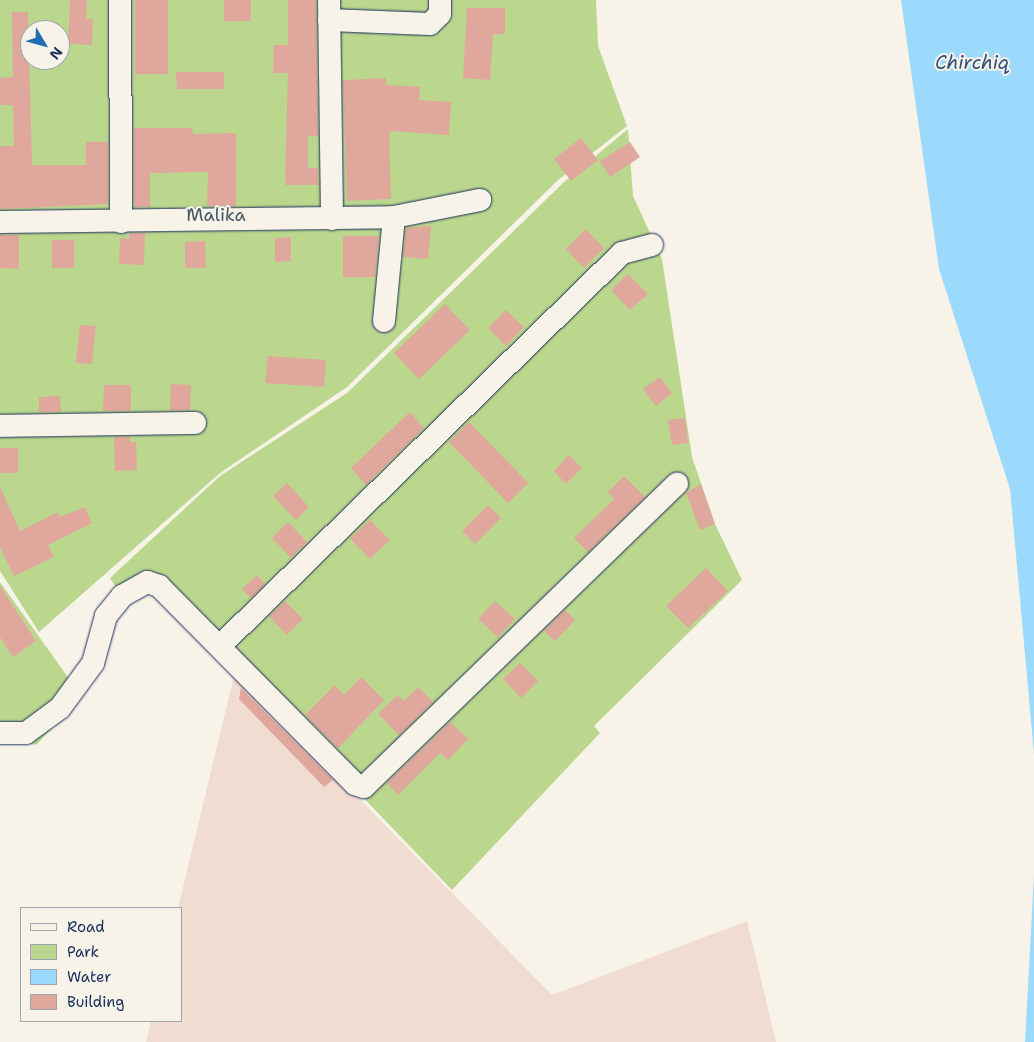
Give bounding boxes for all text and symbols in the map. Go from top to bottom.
north arrow [20,20,70,70]
text: N [46,44,67,63]
water label: Chirchiq [935,52,1009,74]
park label: Malika [186,204,246,226]
legend [20,907,182,1022]
text: Road [67,917,105,937]
text: Park [67,942,99,962]
text: Water [67,967,111,987]
text: Building [67,992,124,1012]

